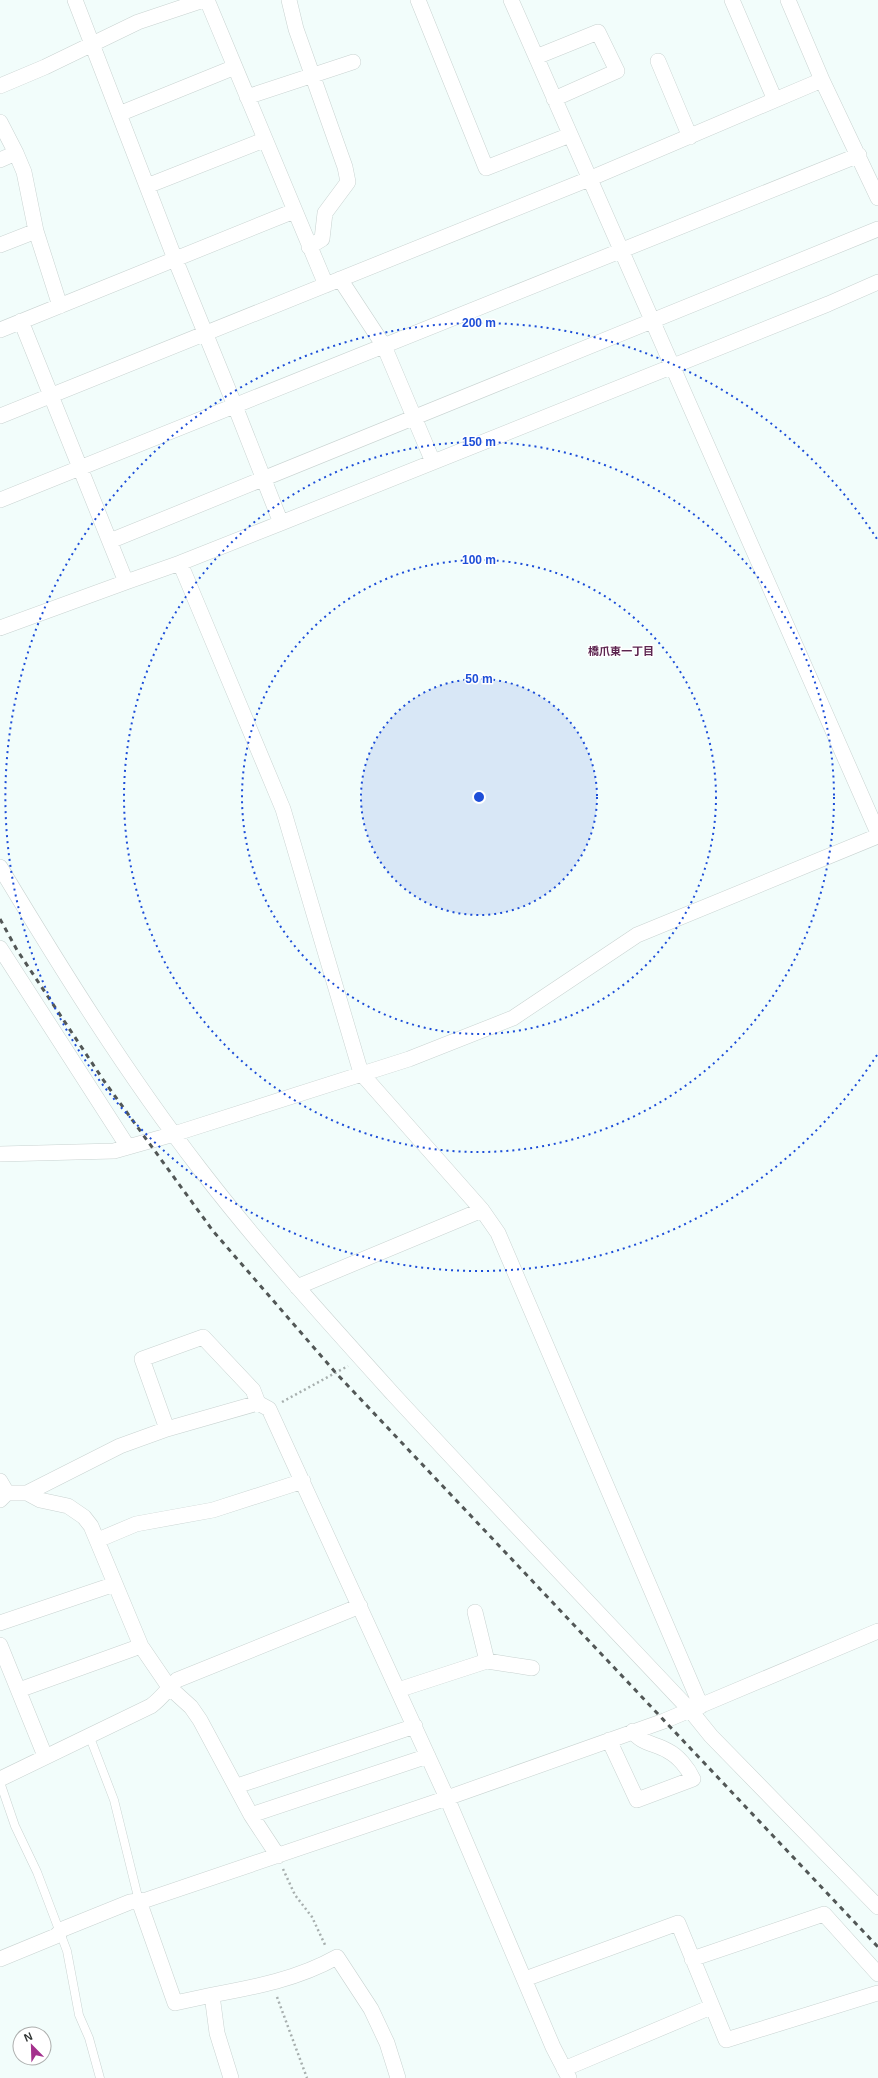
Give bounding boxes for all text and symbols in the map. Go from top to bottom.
text: 200 m [462,316,496,330]
text: 150 m [462,435,496,449]
text: 100 m [462,553,496,567]
district label: 橋爪東一丁目 [588,645,654,657]
text: 50 m [465,672,493,686]
centre of rings [472,790,486,804]
north arrow [12,2026,52,2066]
text: N [22,2030,34,2044]

